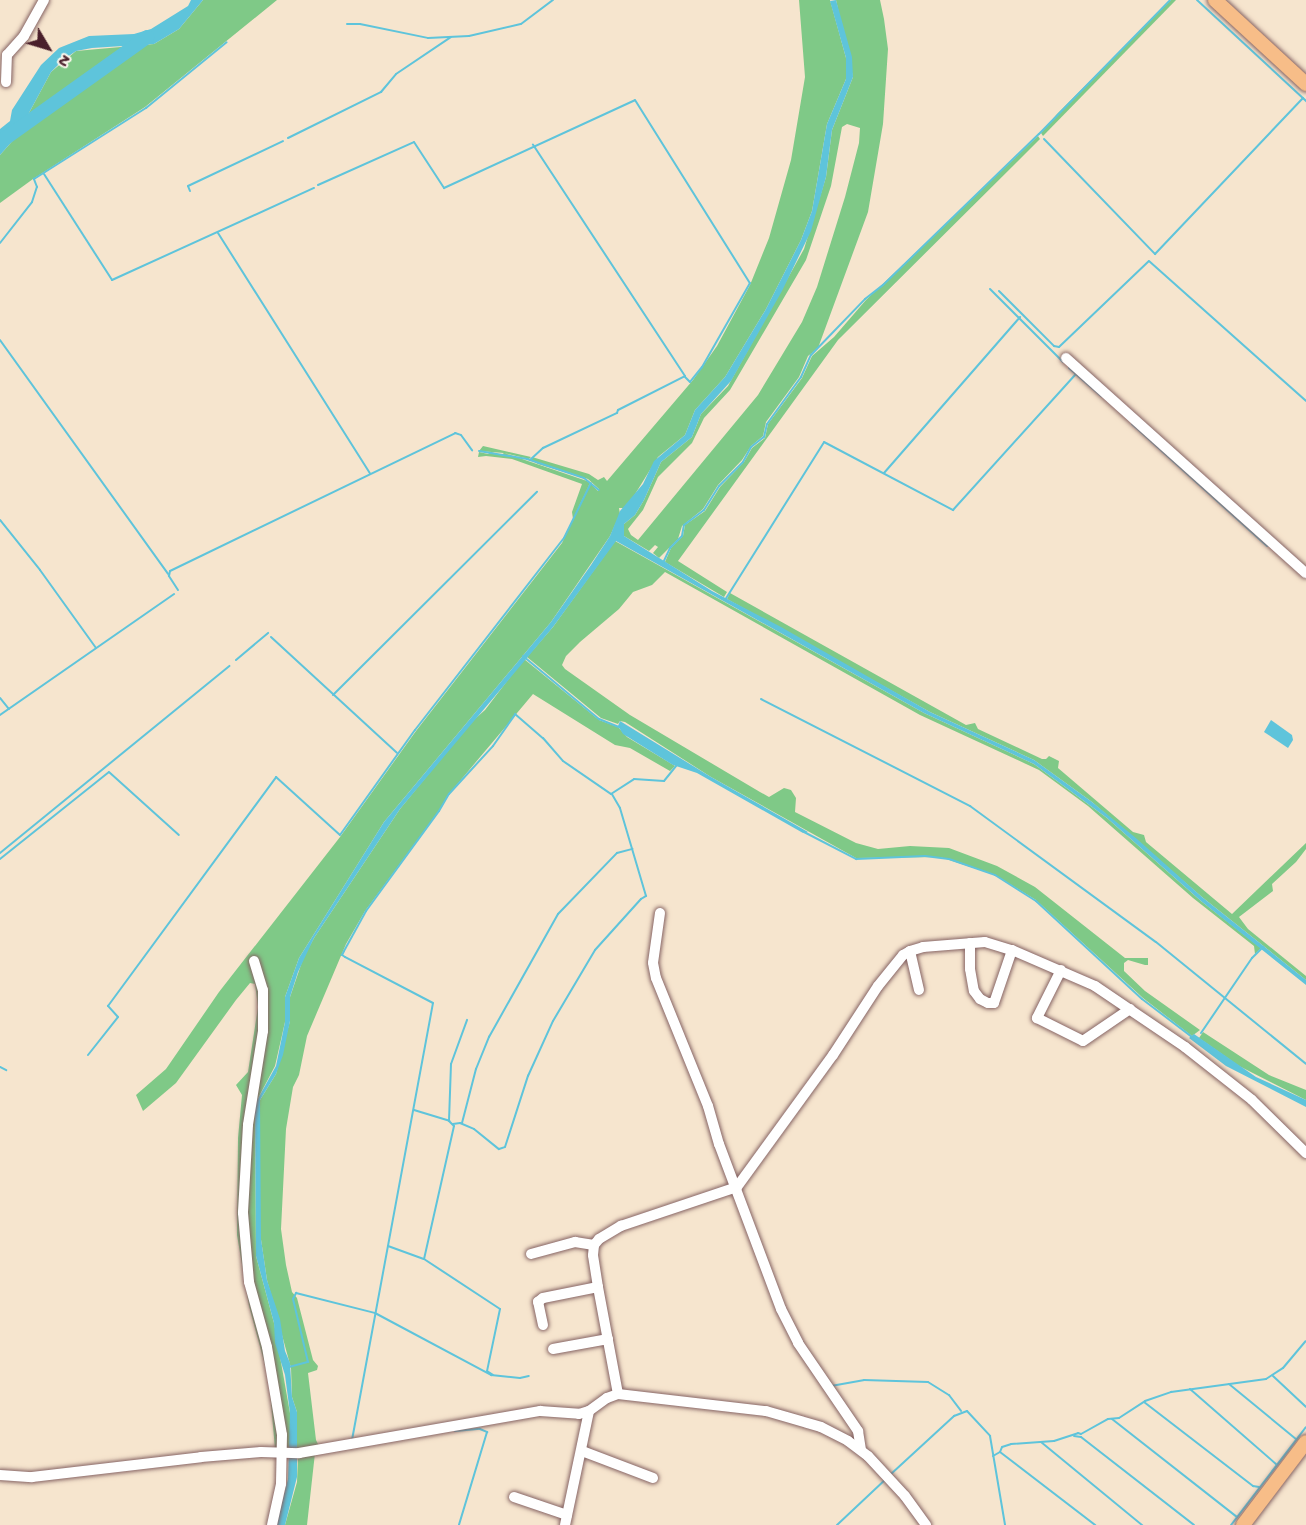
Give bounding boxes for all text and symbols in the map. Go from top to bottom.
north arrow [18,18,78,78]
text: N [52,49,73,69]

